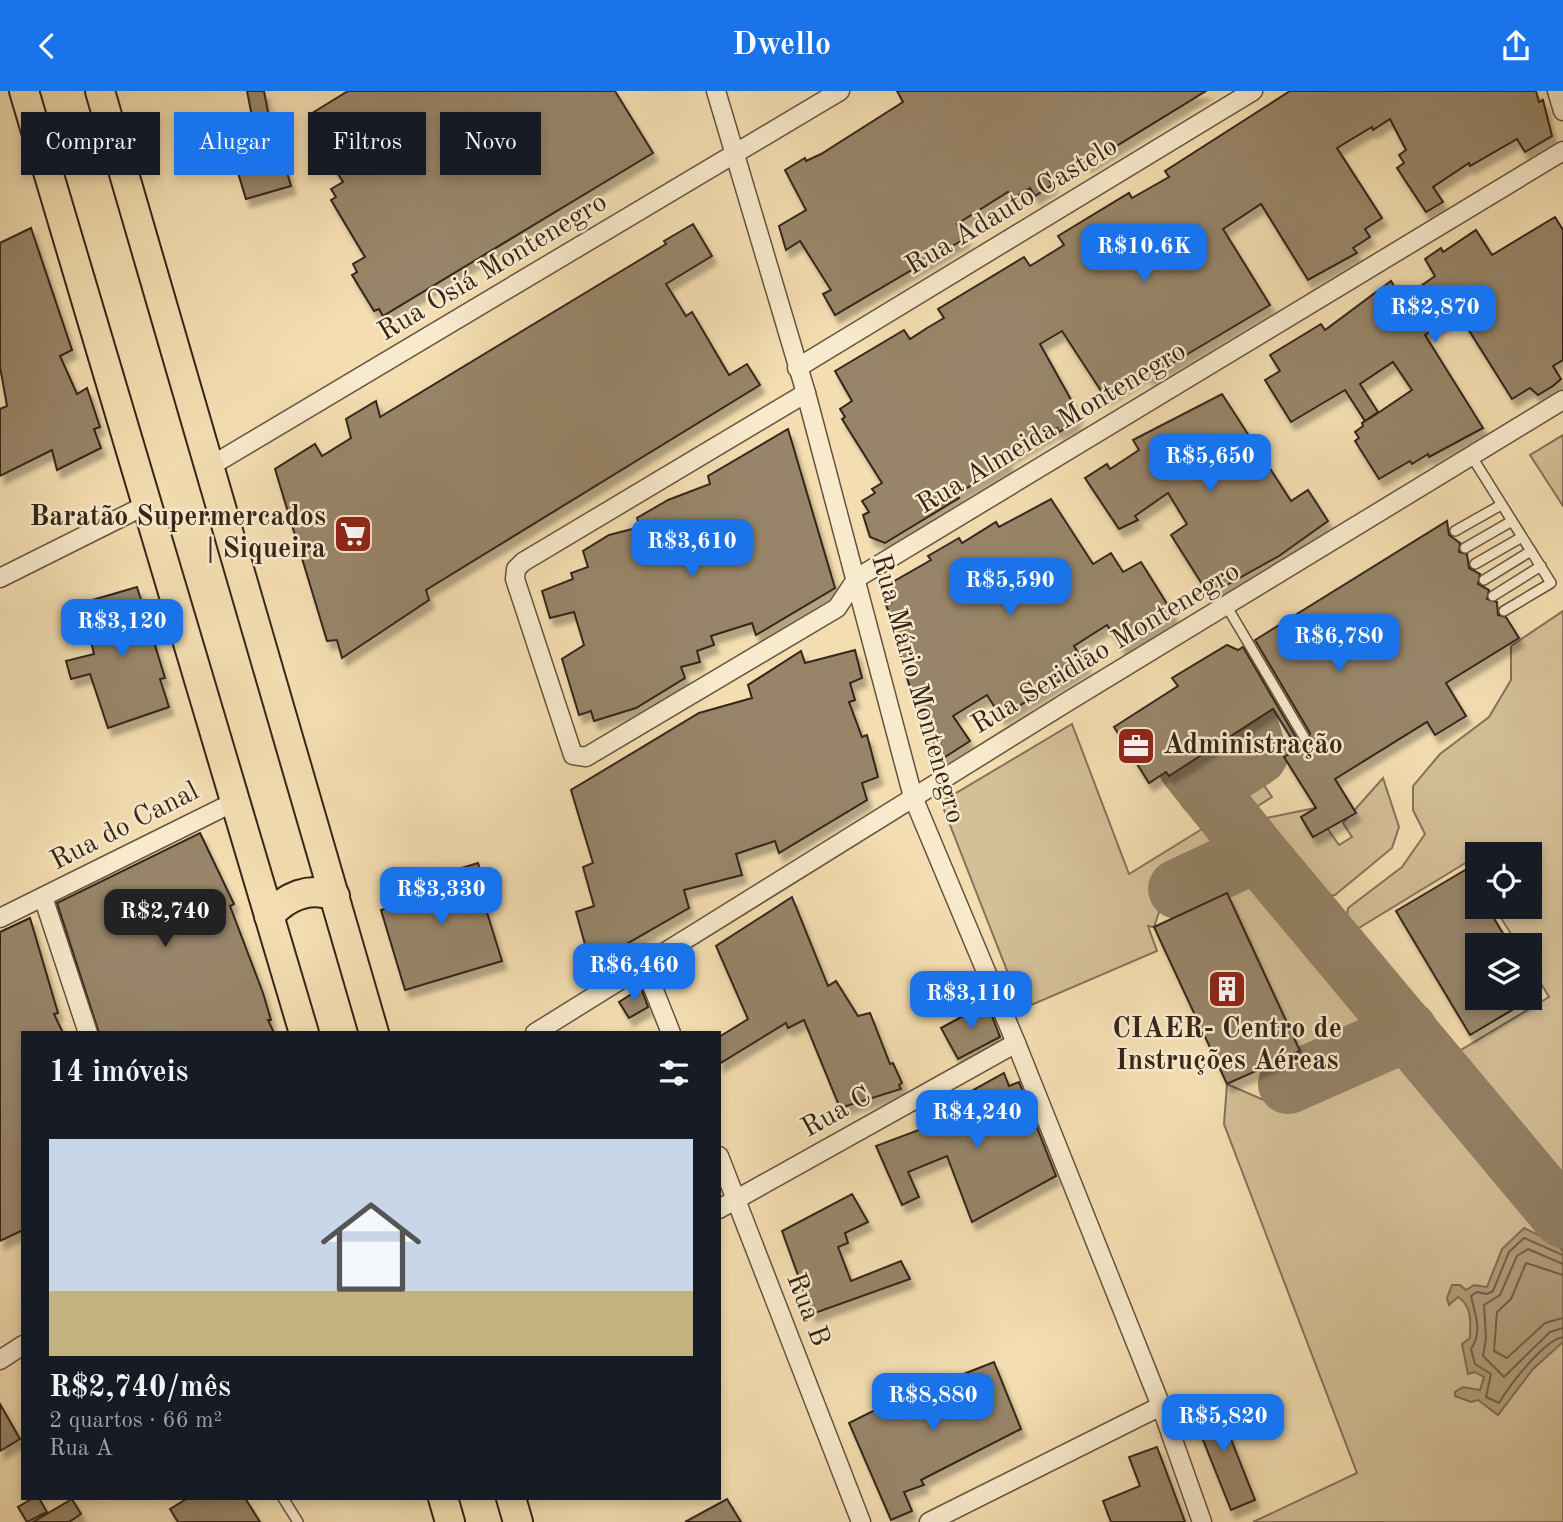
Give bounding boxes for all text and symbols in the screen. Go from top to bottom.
icon: back [28,27,66,65]
icon: share [1497,27,1535,65]
text: Dwello [732,30,831,62]
chip: Comprar [21,112,160,175]
chip: Alugar [174,112,294,175]
chip: Filtros [308,112,426,175]
chip: Novo [440,112,541,175]
street label: Rua Adauto Castelo [901,133,1123,281]
street label: Rua Osiá Montenegro [374,189,612,347]
pin: R$10.6K [1079,225,1209,284]
text: R$10.6K [1097,235,1191,258]
pin: R$2,870 [1370,285,1500,345]
text: R$2,870 [1390,296,1480,319]
street label: Rua Almeida Montenegro [913,338,1191,520]
pin: R$5,650 [1145,435,1275,494]
text: R$5,650 [1165,445,1255,468]
place label: Baratão Supermercados | Siqueira [29,504,326,564]
supermarket icon: Baratão Supermercados | Siqueira [332,513,374,555]
pin: R$3,610 [627,519,757,579]
text: R$3,610 [647,530,737,553]
street label: Rua Mário Montenegro [865,551,969,827]
street label: Rua Seridião Montenegro [967,558,1245,740]
pin: R$5,590 [945,559,1075,618]
text: R$5,590 [965,569,1055,592]
pin: R$3,120 [57,599,187,659]
text: R$3,120 [77,610,167,633]
pin: R$6,780 [1274,615,1404,674]
text: R$6,780 [1294,625,1384,648]
office icon: Administração [1115,725,1157,767]
place label: Administração [1163,732,1343,760]
street label: Rua do Canal [46,778,204,876]
map controls [1465,842,1542,1010]
button: locate [1465,842,1542,919]
pin: R$3,330 [376,867,506,927]
text: R$3,330 [396,878,486,901]
pin: R$2,740 [100,889,230,949]
text: R$2,740 [120,900,210,923]
button: layers [1465,933,1542,1010]
pin: R$6,460 [569,943,699,1003]
text: R$6,460 [589,954,679,977]
building icon: CIAER- Centro de Instruções Aéreas [1206,968,1248,1010]
pin: R$3,110 [906,971,1036,1031]
text: R$3,110 [926,982,1016,1005]
place label: CIAER- Centro de Instruções Aéreas [1112,1016,1342,1076]
icon: filters [655,1054,693,1092]
text: 14 imóveis [49,1058,188,1088]
street label: Rua C [797,1082,877,1144]
pin: R$4,240 [912,1091,1042,1150]
text: R$4,240 [932,1101,1022,1124]
icon: home [308,1184,434,1310]
street label: Rua B [780,1270,834,1350]
text: R$2,740/mês [49,1373,231,1403]
pin: R$8,880 [868,1373,998,1433]
text: R$8,880 [888,1384,978,1407]
pin: R$5,820 [1158,1395,1288,1454]
text: R$5,820 [1178,1405,1268,1428]
text: 2 quartos · 66 m² [49,1409,222,1432]
text: Rua A [49,1437,113,1460]

